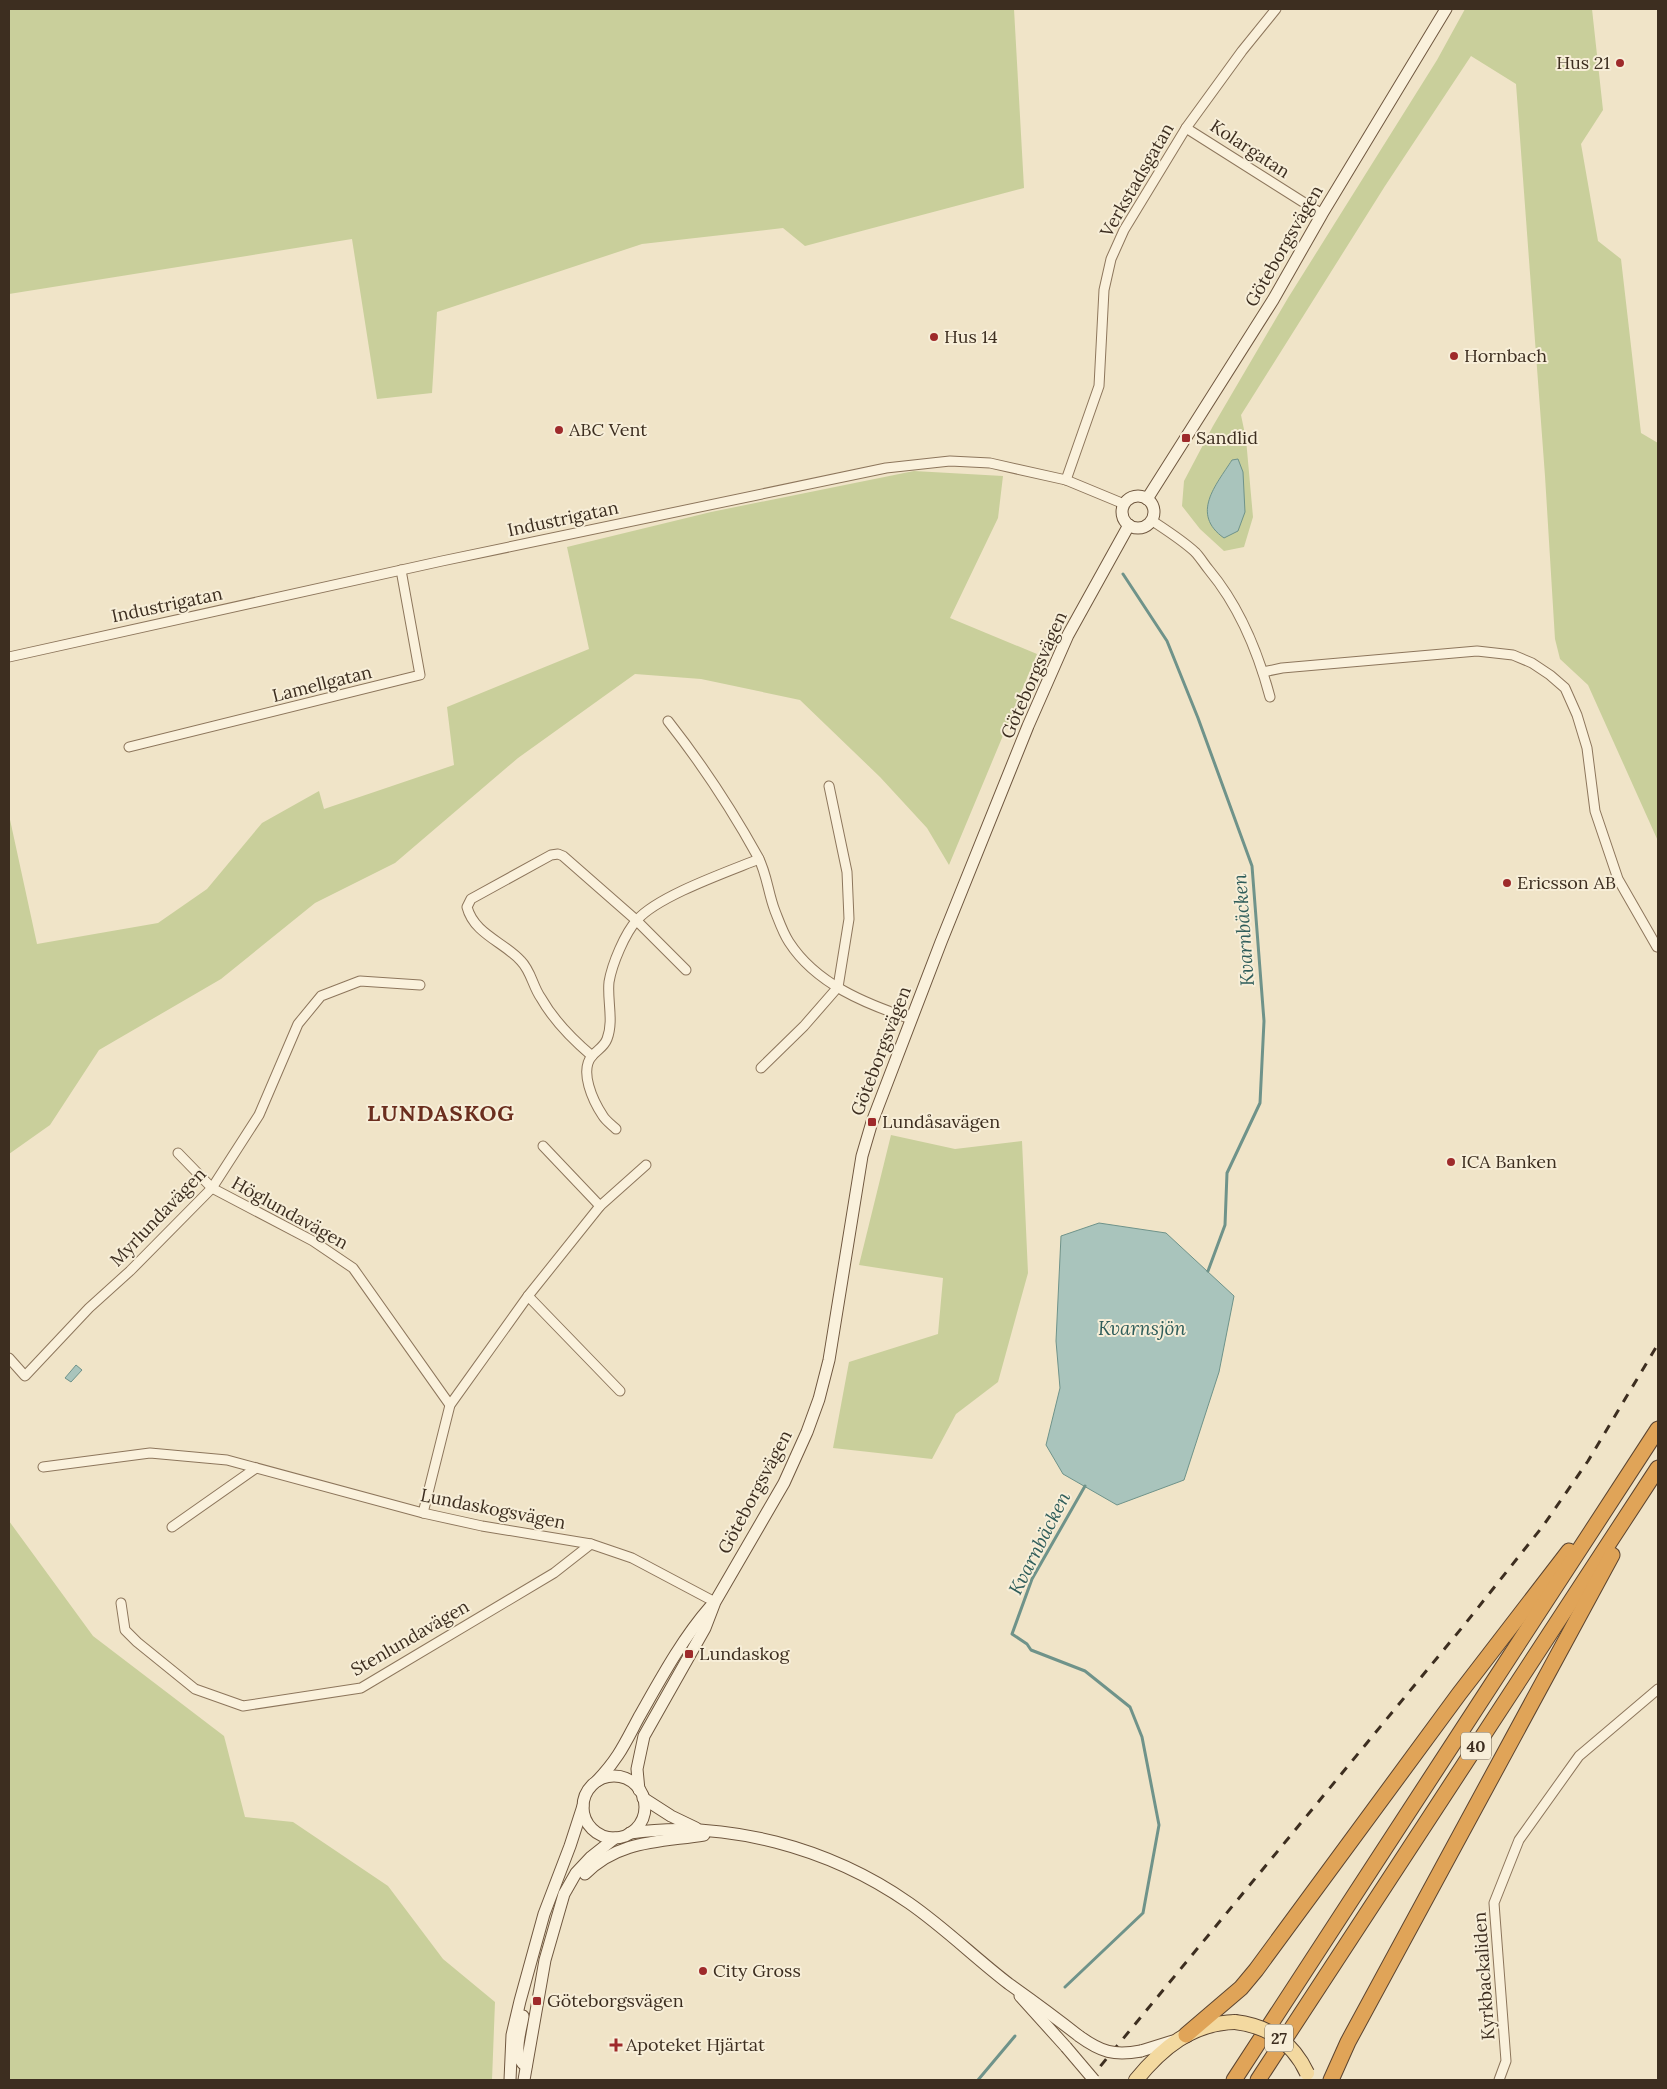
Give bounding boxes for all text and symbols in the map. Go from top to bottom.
place label: Hus 21 [1556,51,1610,74]
marker: Hus 21 [1614,57,1626,69]
street label: Kolargatan [1206,114,1295,183]
street label: Verkstadsgatan [1094,118,1179,242]
street label: Göteborgsvägen [1239,181,1328,311]
place label: Hus 14 [944,325,998,348]
marker: Hus 14 [928,331,940,343]
place label: Hornbach [1464,344,1547,367]
marker: Hornbach [1448,350,1460,362]
place label: ABC Vent [568,418,647,441]
marker: ABC Vent [553,424,565,436]
place label: Sandlid [1196,426,1258,449]
marker: Sandlid [1180,432,1192,444]
street label: Industrigatan [505,496,621,541]
street label: Industrigatan [109,582,225,627]
street label: Göteborgsvägen [995,608,1072,742]
street label: Lamellgatan [270,660,374,707]
place label: Ericsson AB [1517,871,1616,894]
water label: Kvarnbäcken [1227,873,1259,987]
marker: Ericsson AB [1501,877,1513,889]
street label: Göteborgsvägen [845,983,916,1119]
district label: LUNDASKOG [367,1099,515,1127]
place label: Lundåsavägen [882,1110,1000,1133]
marker: Lundåsavägen [866,1116,878,1128]
place label: ICA Banken [1461,1150,1557,1173]
marker: ICA Banken [1445,1156,1457,1168]
street label: Myrlundavägen [105,1162,211,1271]
street label: Höglundavägen [228,1171,353,1254]
water label: Kvarnsjön [1098,1316,1186,1340]
street label: Göteborgsvägen [712,1426,797,1558]
street label: Lundaskogsvägen [418,1483,568,1534]
water label: Kvarnbäcken [1003,1487,1075,1599]
street label: Stenlundavägen [346,1594,473,1681]
place label: Lundaskog [699,1642,791,1665]
marker: Lundaskog [683,1648,695,1660]
road number: 40 [1461,1732,1491,1760]
street label: Kyrkbackaliden [1468,1911,1499,2041]
place label: City Gross [713,1959,801,1982]
marker: City Gross [697,1965,709,1977]
place label: Göteborgsvägen [547,1989,684,2012]
marker: Göteborgsvägen [531,1995,543,2007]
road number: 27 [1265,2025,1293,2052]
place label: Apoteket Hjärtat [625,2033,765,2056]
marker: Apoteket Hjärtat [610,2039,622,2051]

